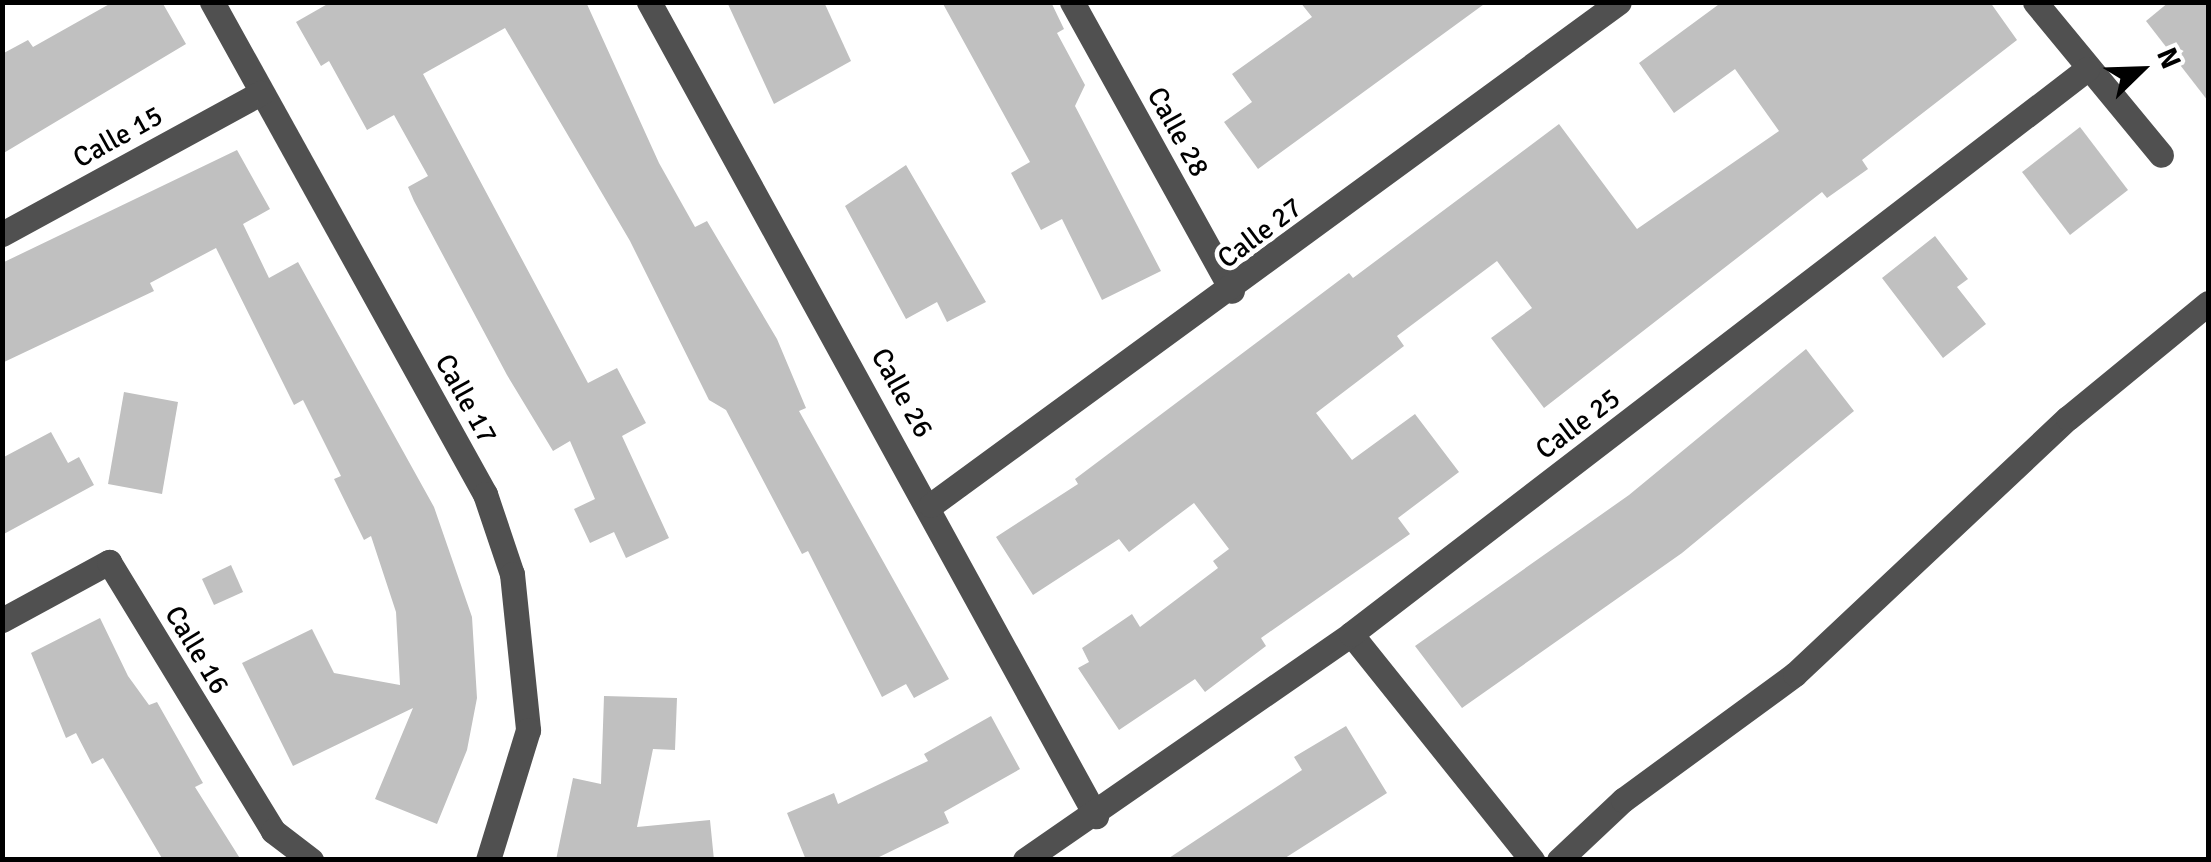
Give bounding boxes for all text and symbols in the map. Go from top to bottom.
north arrow [2091,20,2191,120]
text: N [2149,43,2188,74]
street label: Calle 28 [1140,81,1216,183]
street label: Calle 15 [67,99,169,175]
street label: Calle 27 [1211,190,1309,276]
street label: Calle 26 [864,342,940,444]
street label: Calle 17 [428,348,504,450]
street label: Calle 25 [1529,381,1627,467]
street label: Calle 16 [158,600,236,700]

